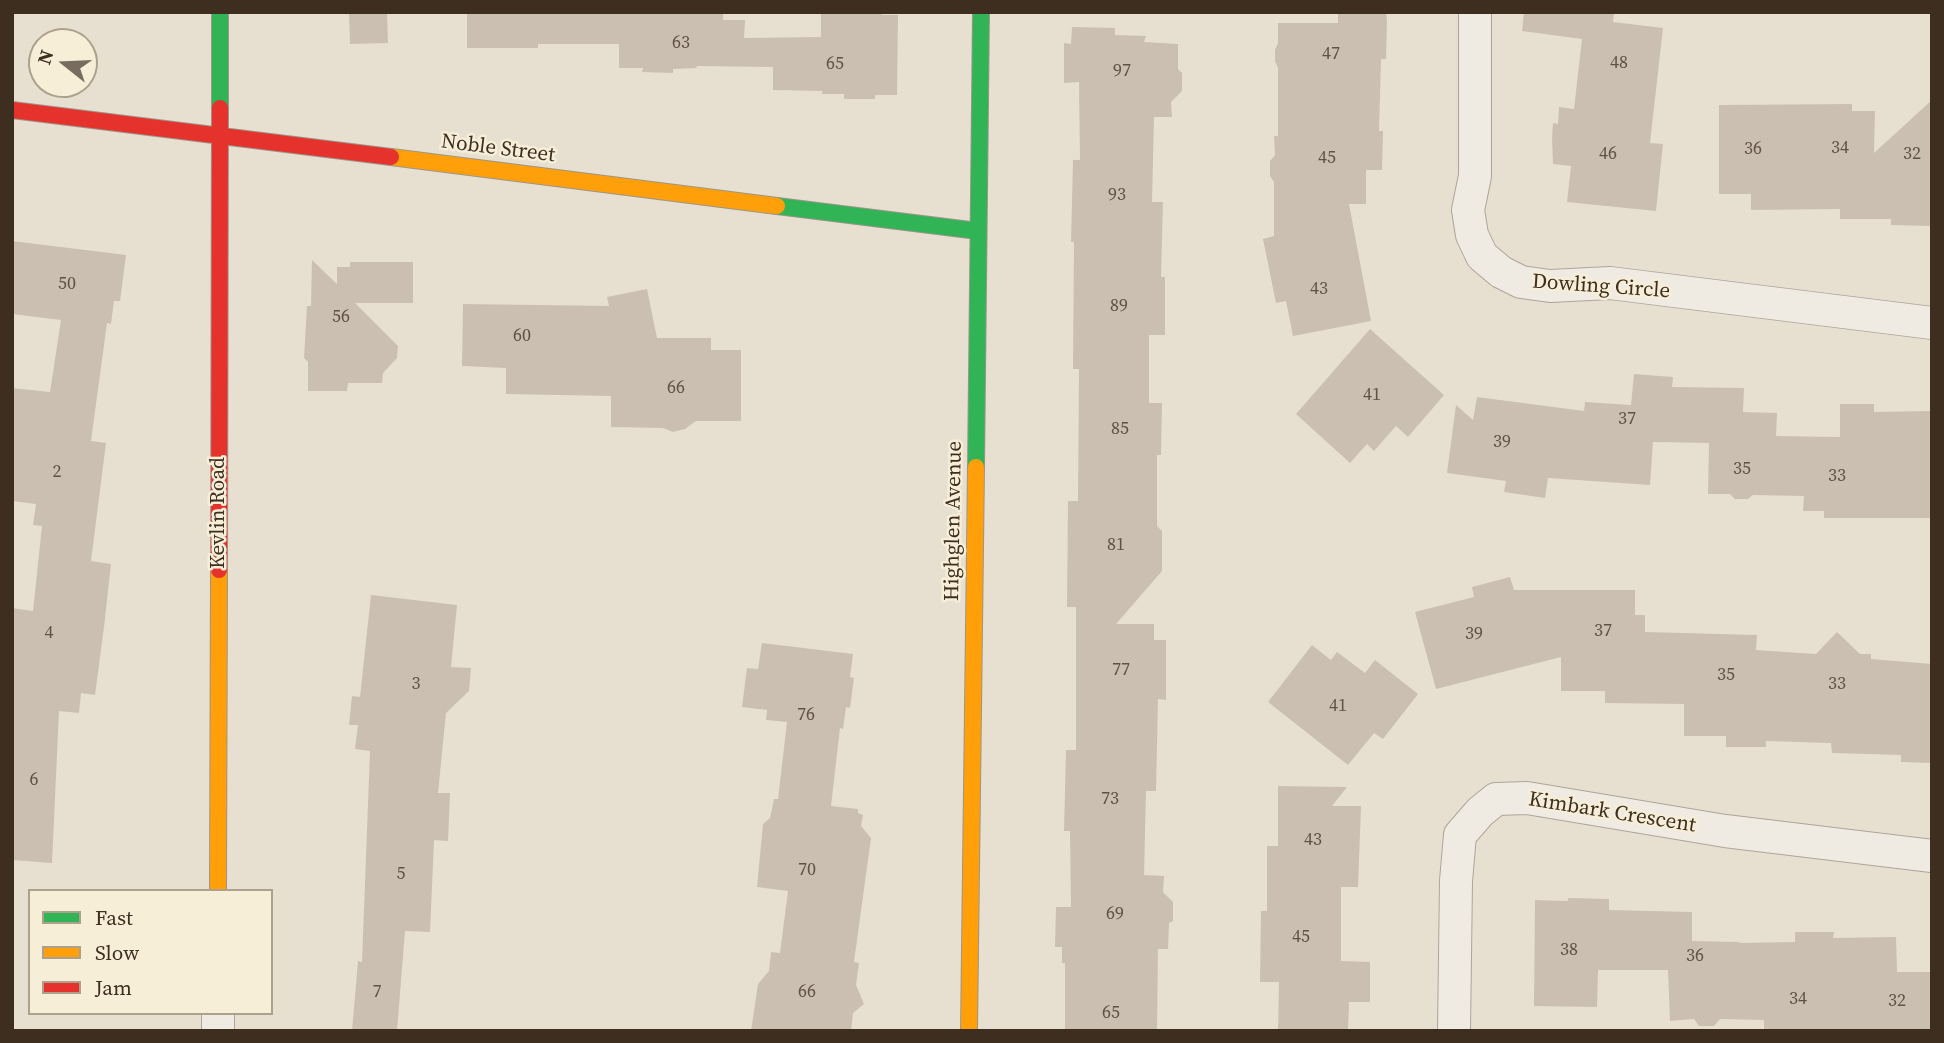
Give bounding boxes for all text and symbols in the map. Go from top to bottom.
north arrow [28,28,98,98]
house number: 63 [672,32,690,54]
house number: 47 [1322,43,1340,65]
text: N [30,47,59,68]
house number: 48 [1610,52,1628,74]
house number: 65 [826,53,844,75]
house number: 97 [1113,60,1131,82]
street label: Noble Street [440,130,556,168]
house number: 34 [1831,137,1849,159]
house number: 36 [1744,138,1762,160]
house number: 46 [1599,143,1617,165]
house number: 32 [1903,143,1921,165]
house number: 45 [1318,147,1336,169]
house number: 93 [1108,184,1126,206]
street label: Dowling Circle [1531,270,1671,304]
house number: 50 [58,273,76,295]
house number: 43 [1310,278,1328,300]
house number: 89 [1110,295,1128,317]
house number: 56 [332,306,350,328]
house number: 60 [513,325,531,347]
house number: 66 [667,377,685,399]
house number: 41 [1363,384,1381,406]
house number: 37 [1618,408,1636,430]
house number: 85 [1111,418,1129,440]
house number: 39 [1493,431,1511,453]
street label: Highglen Avenue [940,441,968,601]
street label: Kevlin Road [206,457,232,569]
house number: 35 [1733,458,1751,480]
house number: 2 [53,461,61,483]
house number: 33 [1828,465,1846,487]
house number: 81 [1107,534,1125,556]
house number: 37 [1594,620,1612,642]
house number: 4 [45,622,53,644]
house number: 39 [1465,623,1483,645]
house number: 77 [1112,659,1130,681]
house number: 35 [1717,664,1735,686]
house number: 3 [412,673,420,695]
house number: 33 [1828,673,1846,695]
house number: 41 [1329,695,1347,717]
house number: 76 [797,704,815,726]
house number: 6 [30,769,38,791]
street label: Kimbark Crescent [1527,787,1697,839]
house number: 73 [1101,788,1119,810]
house number: 43 [1304,829,1322,851]
house number: 70 [798,859,816,881]
house number: 5 [397,863,405,885]
legend [28,889,273,1015]
text: Fast [95,903,133,932]
house number: 69 [1106,903,1124,925]
house number: 45 [1292,926,1310,948]
text: Slow [95,938,139,967]
house number: 38 [1560,939,1578,961]
house number: 36 [1686,945,1704,967]
text: Jam [95,973,132,1002]
house number: 7 [373,981,381,1003]
house number: 66 [798,981,816,1003]
house number: 34 [1789,988,1807,1010]
house number: 32 [1888,990,1906,1012]
house number: 65 [1102,1002,1120,1024]

